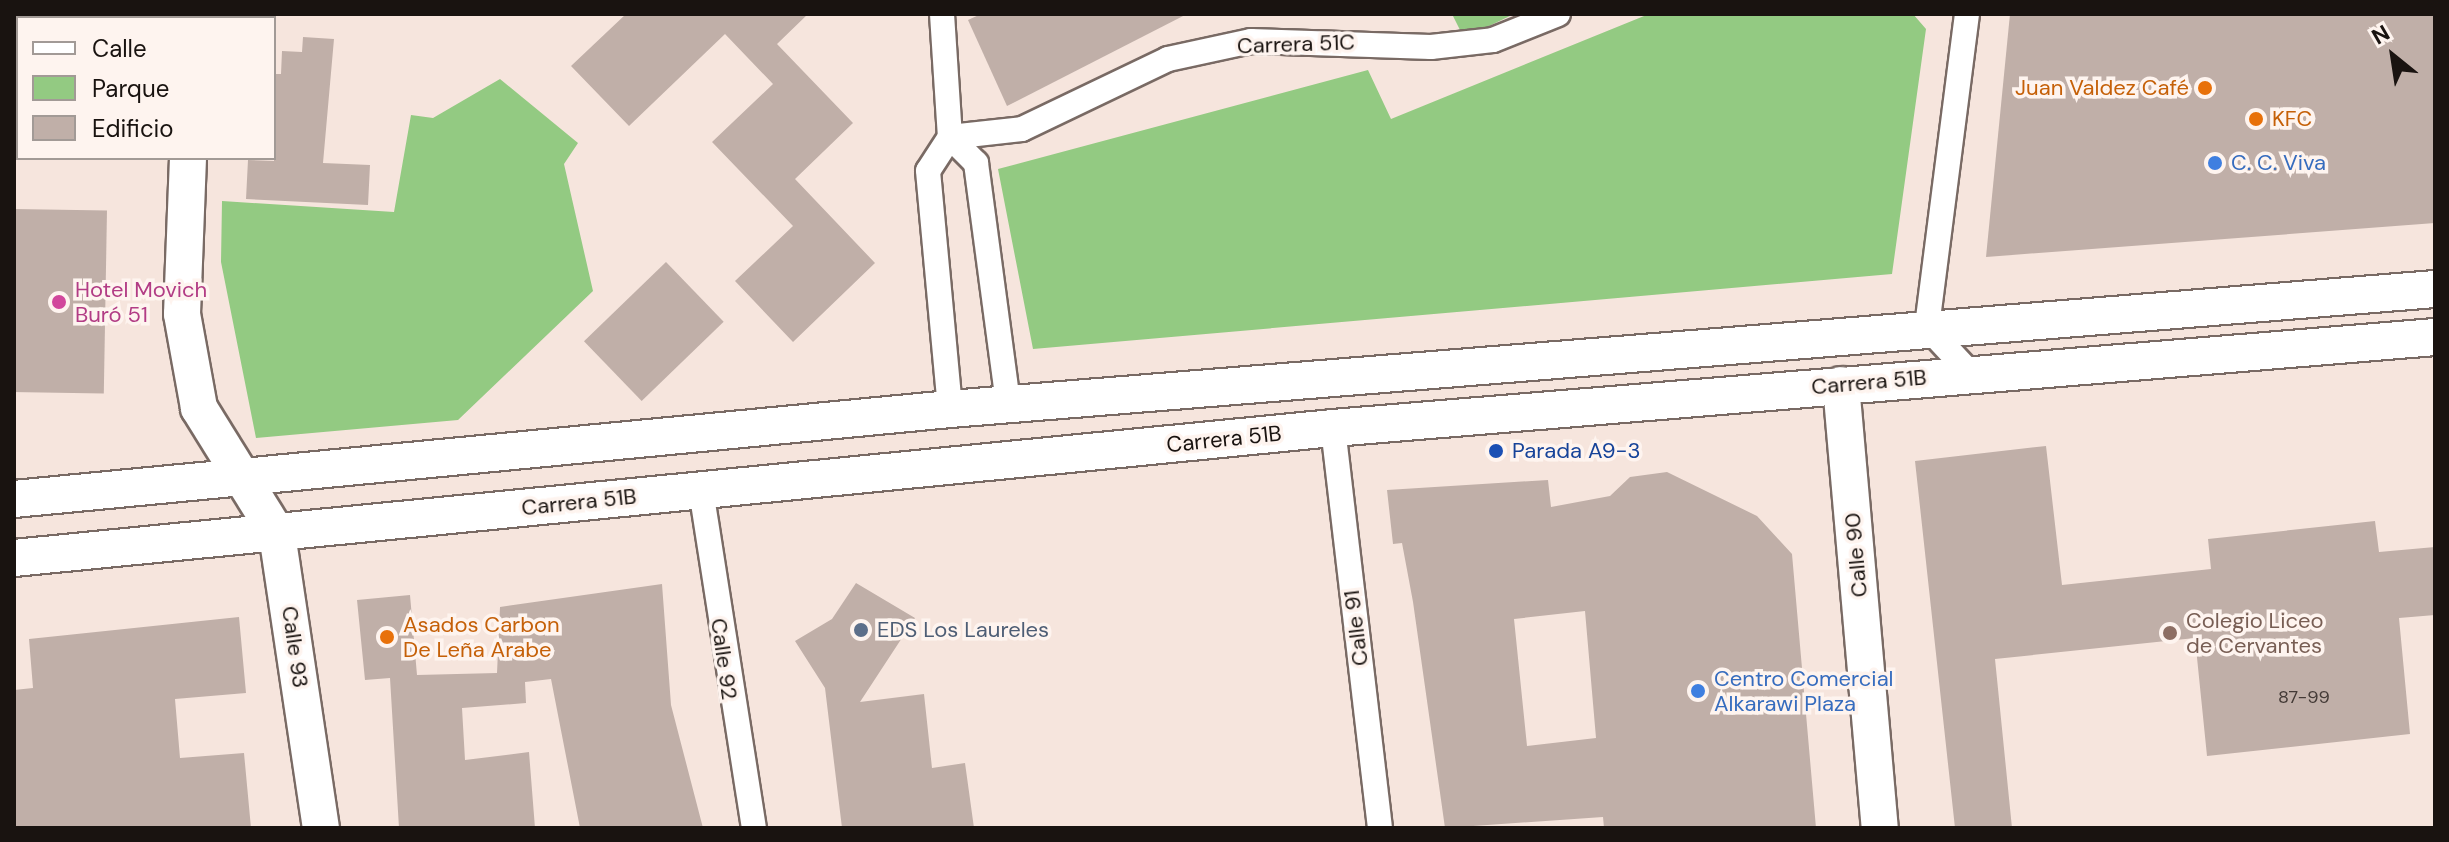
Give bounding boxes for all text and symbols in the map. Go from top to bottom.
legend [16,16,276,160]
north arrow [2353,16,2433,96]
text: N [2367,18,2395,51]
street label: Carrera 51C [1237,29,1355,59]
text: Calle [92,33,147,64]
text: Parque [92,73,169,104]
place label: Juan Valdez Café [2015,75,2189,101]
marker: Juan Valdez Café [2196,79,2214,97]
place label: KFC [2272,106,2312,132]
marker: KFC [2247,110,2265,128]
text: Edificio [92,113,174,144]
place label: C. C. Viva [2231,150,2326,176]
marker: C. C. Viva [2206,154,2224,172]
place label: Hotel Movich Buró 51 [75,276,207,328]
marker: Hotel Movich Buró 51 [50,293,68,311]
street label: Carrera 51B [1810,364,1928,400]
street label: Carrera 51B [1165,420,1283,458]
place label: Parada A9-3 [1512,438,1640,464]
marker: Parada A9-3 [1487,442,1505,460]
street label: Carrera 51B [520,483,638,521]
street label: Calle 90 [1839,512,1873,598]
street label: Calle 91 [1338,589,1374,667]
street label: Calle 93 [276,604,314,690]
place label: Colegio Liceo de Cervantes [2186,607,2324,658]
place label: Asados Carbon De Leña Arabe [403,611,560,662]
street label: Calle 92 [705,617,743,701]
place label: EDS Los Laureles [877,617,1049,643]
marker: EDS Los Laureles [852,621,870,639]
marker: Colegio Liceo de Cervantes [2161,624,2179,642]
marker: Asados Carbon De Leña Arabe [378,628,396,646]
place label: Centro Comercial Alkarawi Plaza [1714,665,1894,716]
marker: Centro Comercial Alkarawi Plaza [1689,682,1707,700]
house number: 87-99 [2278,686,2330,708]

